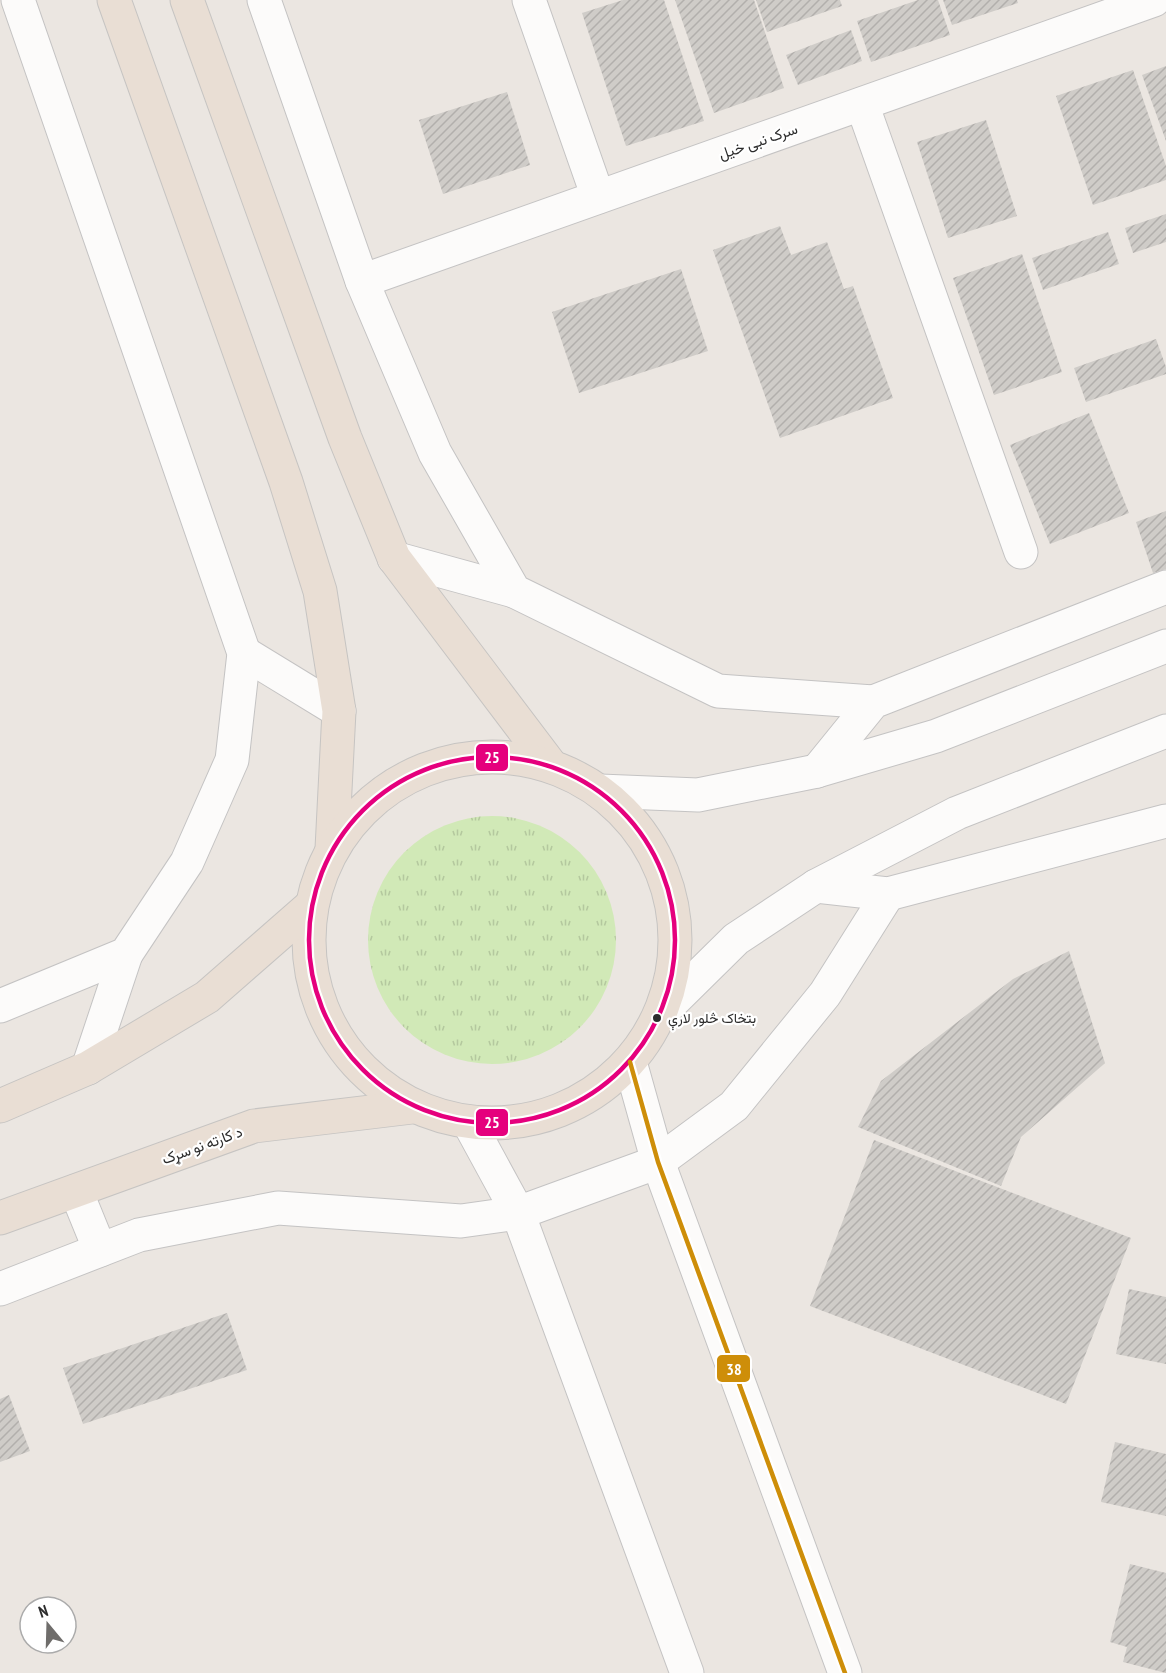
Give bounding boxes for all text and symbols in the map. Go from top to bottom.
street label: سرک نبی خیل [716,119,801,164]
line badge: 25 [475,743,509,772]
text: 25 [484,747,500,767]
place label: بتخاک څلور لارې [668,1009,756,1031]
marker: بتخاک څلور لارې [651,1012,663,1024]
line badge: 25 [475,1108,509,1137]
text: 25 [484,1112,500,1132]
street label: د کارته نو سړک [159,1122,245,1169]
line badge: 38 [716,1354,751,1383]
text: 38 [726,1359,742,1379]
north arrow [18,1595,78,1655]
text: N [36,1600,50,1622]

